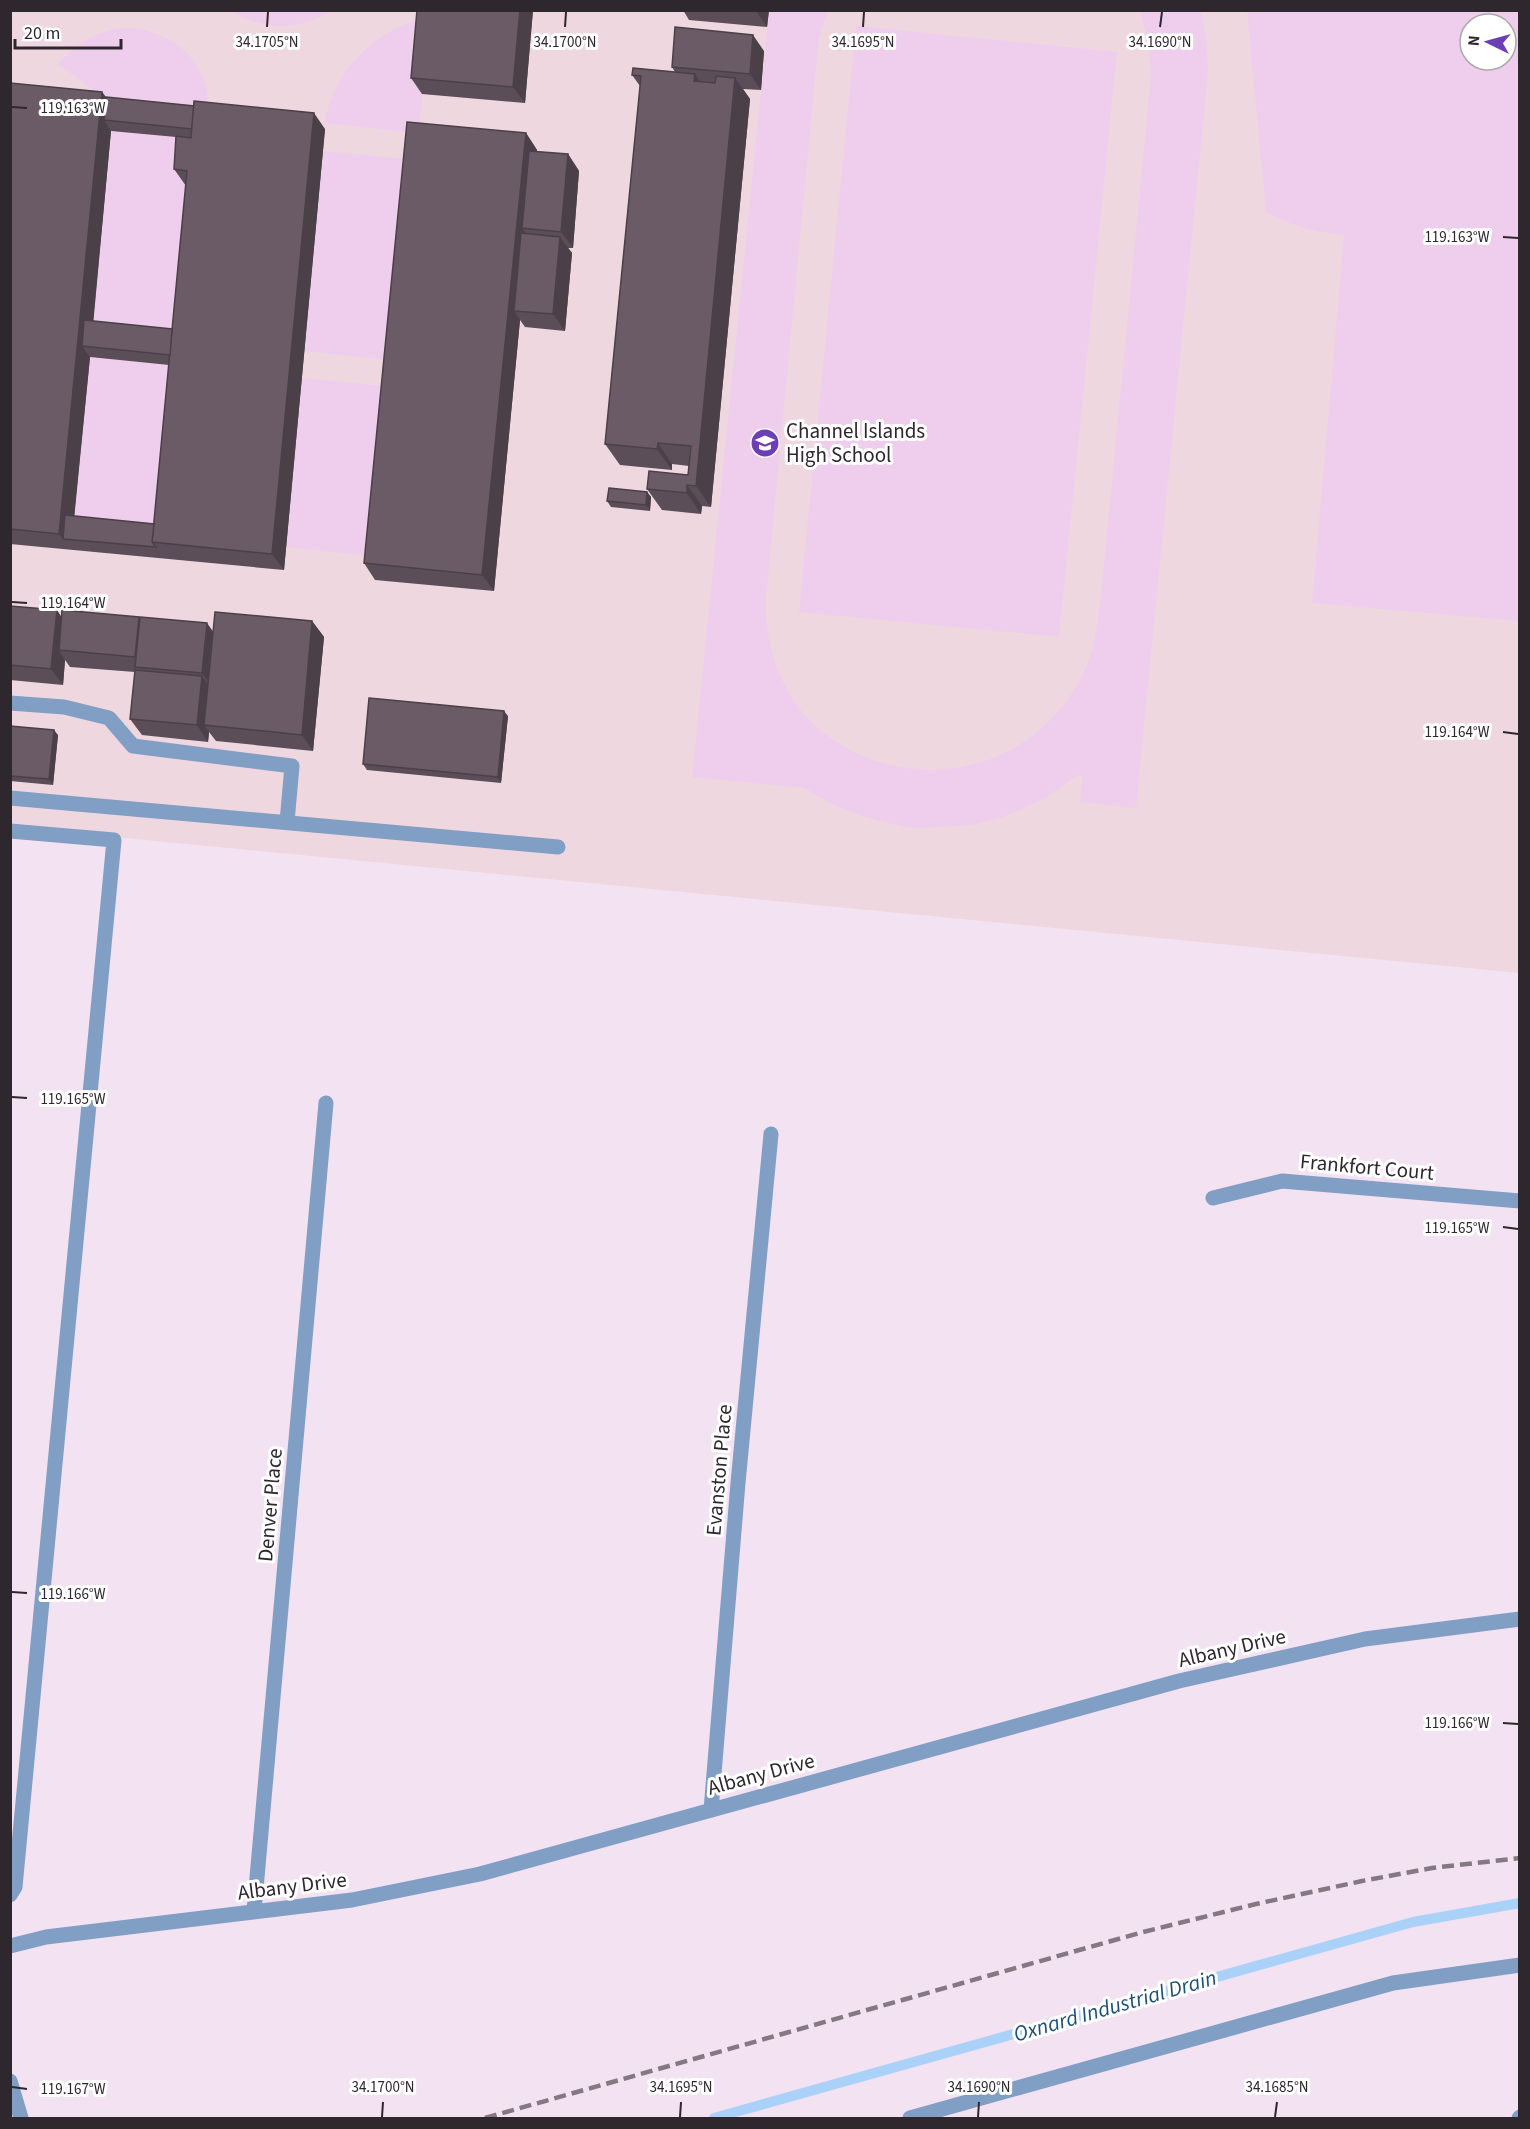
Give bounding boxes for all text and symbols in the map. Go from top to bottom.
scale bar [15,12,122,50]
north arrow [1458,12,1518,72]
text: 20 m [24,21,60,46]
text: 34.1705°N [235,32,299,53]
text: 34.1700°N [533,32,597,53]
text: 34.1695°N [831,32,895,53]
text: 34.1690°N [1128,32,1192,53]
text: N [1463,35,1485,47]
text: 119.163°W [40,98,106,119]
text: 119.163°W [1424,227,1490,248]
place label: Channel Islands High School [786,416,925,470]
school or university icon: Channel Islands High School [749,427,781,459]
text: 119.164°W [40,593,106,614]
text: 119.164°W [1424,722,1490,743]
text: 119.165°W [40,1089,106,1110]
street label: Frankfort Court [1299,1146,1435,1188]
text: 119.165°W [1424,1218,1490,1239]
street label: Evanston Place [698,1403,740,1537]
street label: Denver Place [250,1447,290,1563]
text: 119.166°W [40,1584,106,1605]
street label: Albany Drive [1175,1621,1289,1675]
text: 119.166°W [1424,1713,1490,1734]
street label: Albany Drive [704,1745,818,1803]
street label: Albany Drive [236,1864,348,1908]
water label: Oxnard Industrial Drain [1010,1962,1220,2050]
text: 34.1700°N [351,2077,415,2098]
text: 34.1695°N [649,2077,713,2098]
text: 34.1690°N [947,2077,1011,2098]
text: 34.1685°N [1245,2077,1309,2098]
text: 119.167°W [40,2079,106,2100]

